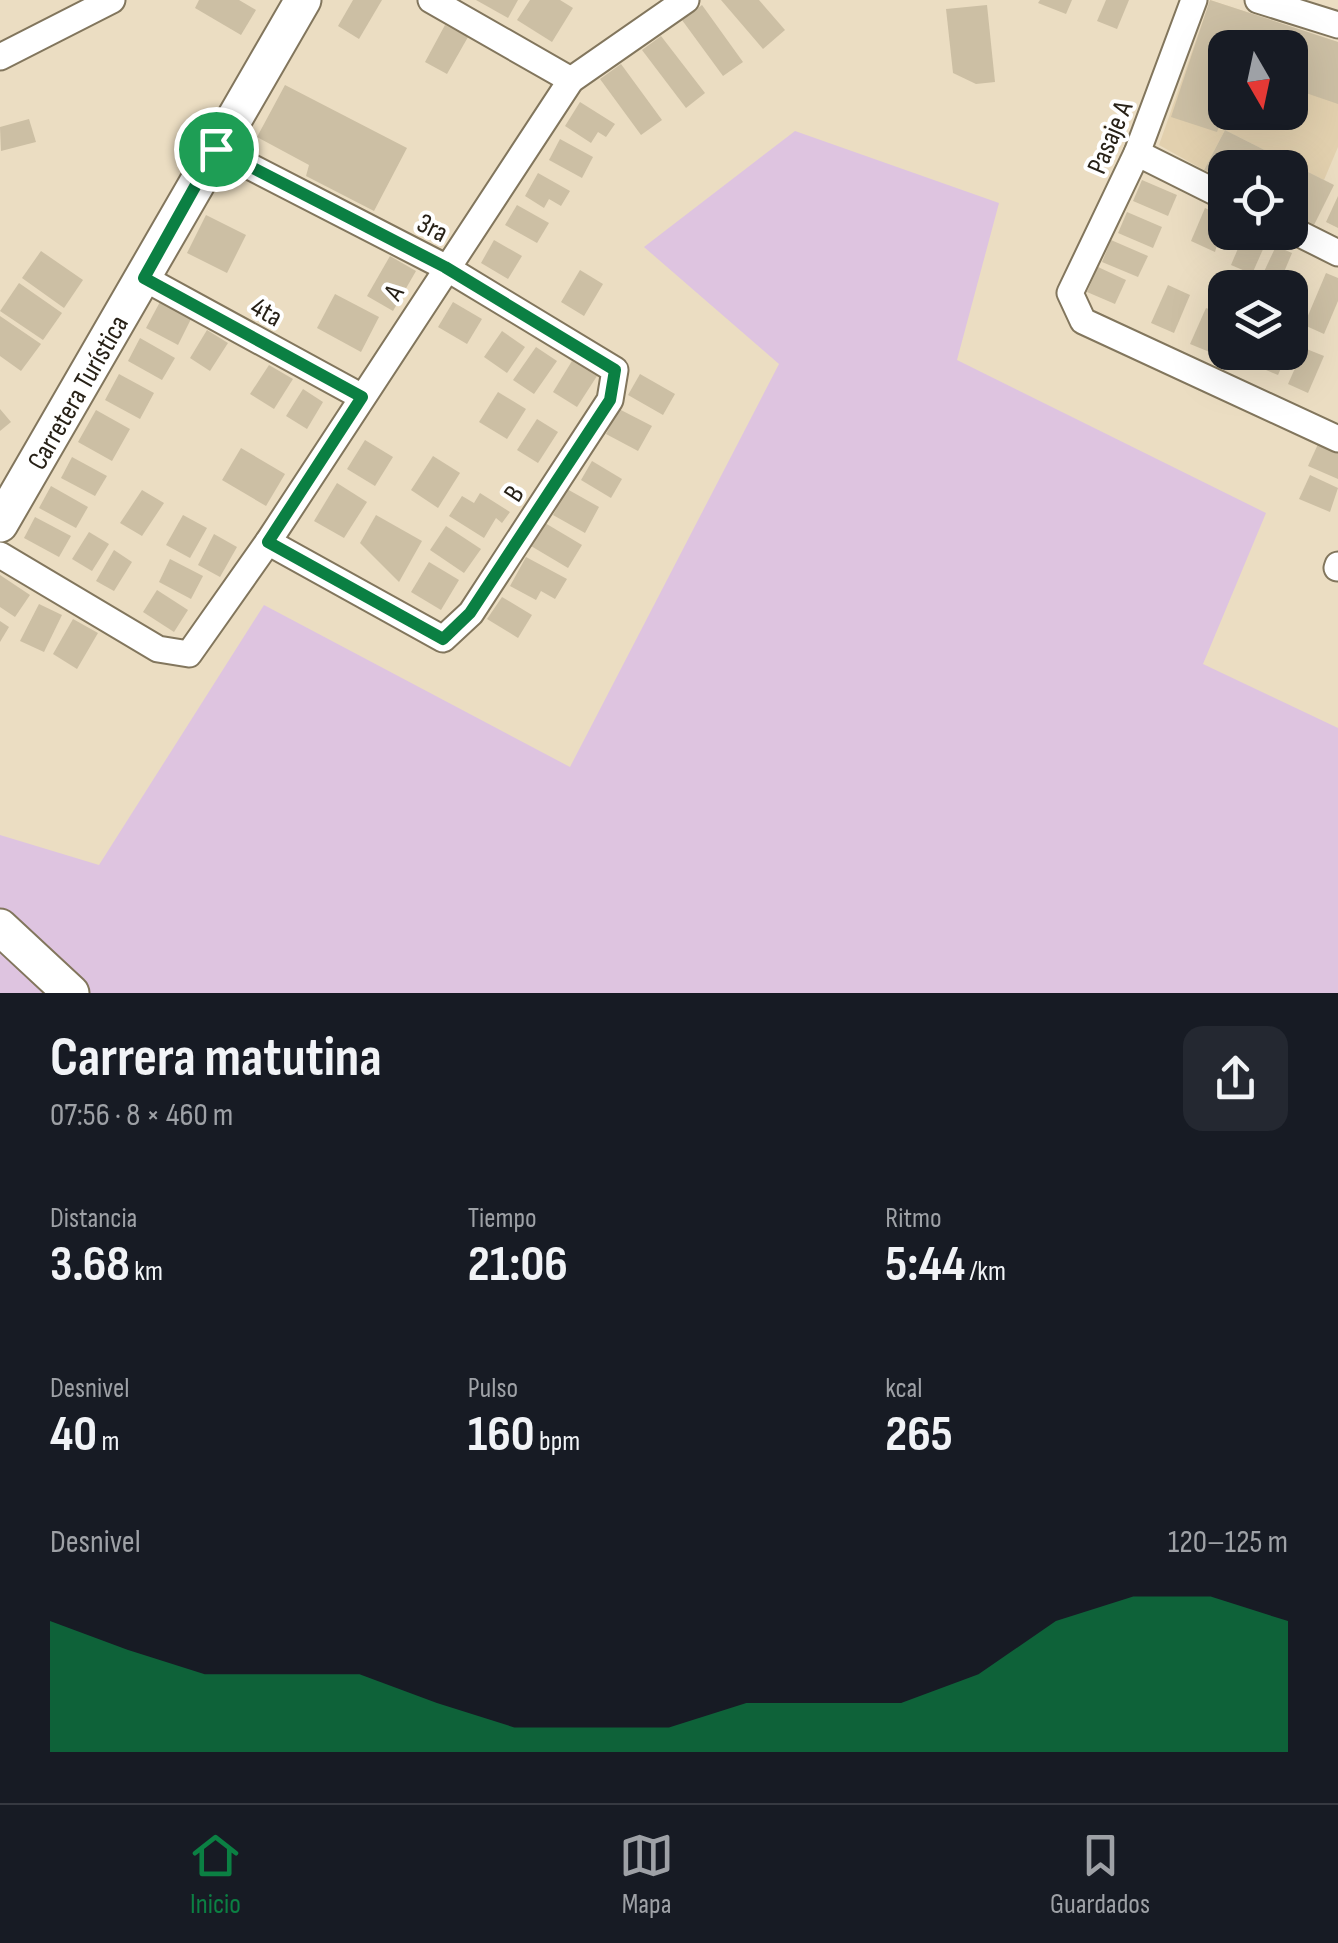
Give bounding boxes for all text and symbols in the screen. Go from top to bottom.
north arrow [1208,30,1308,130]
map controls [1208,30,1308,370]
street label: Pasaje A [1080,95,1141,179]
pin [174,107,259,192]
icon: arrive [189,122,244,177]
button: locate [1208,150,1308,250]
street label: 3ra [411,207,453,250]
button: layers [1208,270,1308,370]
street label: A [377,278,412,307]
street label: 4ta [245,290,288,334]
street label: Carretera Turística [21,310,136,476]
street label: B [497,480,531,508]
text: Carrera matutina [50,1025,382,1092]
button: share [1183,1026,1288,1131]
text: 07:56 · 8 × 460 m [50,1096,233,1135]
text: Distancia [50,1202,137,1235]
text: Tiempo [468,1202,537,1235]
text: Ritmo [885,1202,942,1235]
text: 3.68 [50,1235,130,1295]
text: 21:06 [468,1235,568,1295]
text: 5:44 [885,1235,965,1295]
text: km [130,1255,163,1288]
text: /km [965,1255,1006,1288]
text: Desnivel [50,1372,129,1405]
text: Pulso [468,1372,518,1405]
text: kcal [885,1372,922,1405]
text: 40 [50,1405,97,1465]
text: 160 [468,1405,535,1465]
text: 265 [885,1405,953,1465]
text: m [97,1425,120,1458]
text: bpm [535,1425,580,1458]
text: Desnivel [50,1523,141,1562]
text: 120–125 m [1168,1523,1288,1562]
tab: Inicio [188,1828,243,1921]
tab: Mapa [619,1828,674,1921]
tab: Guardados [1050,1828,1150,1921]

